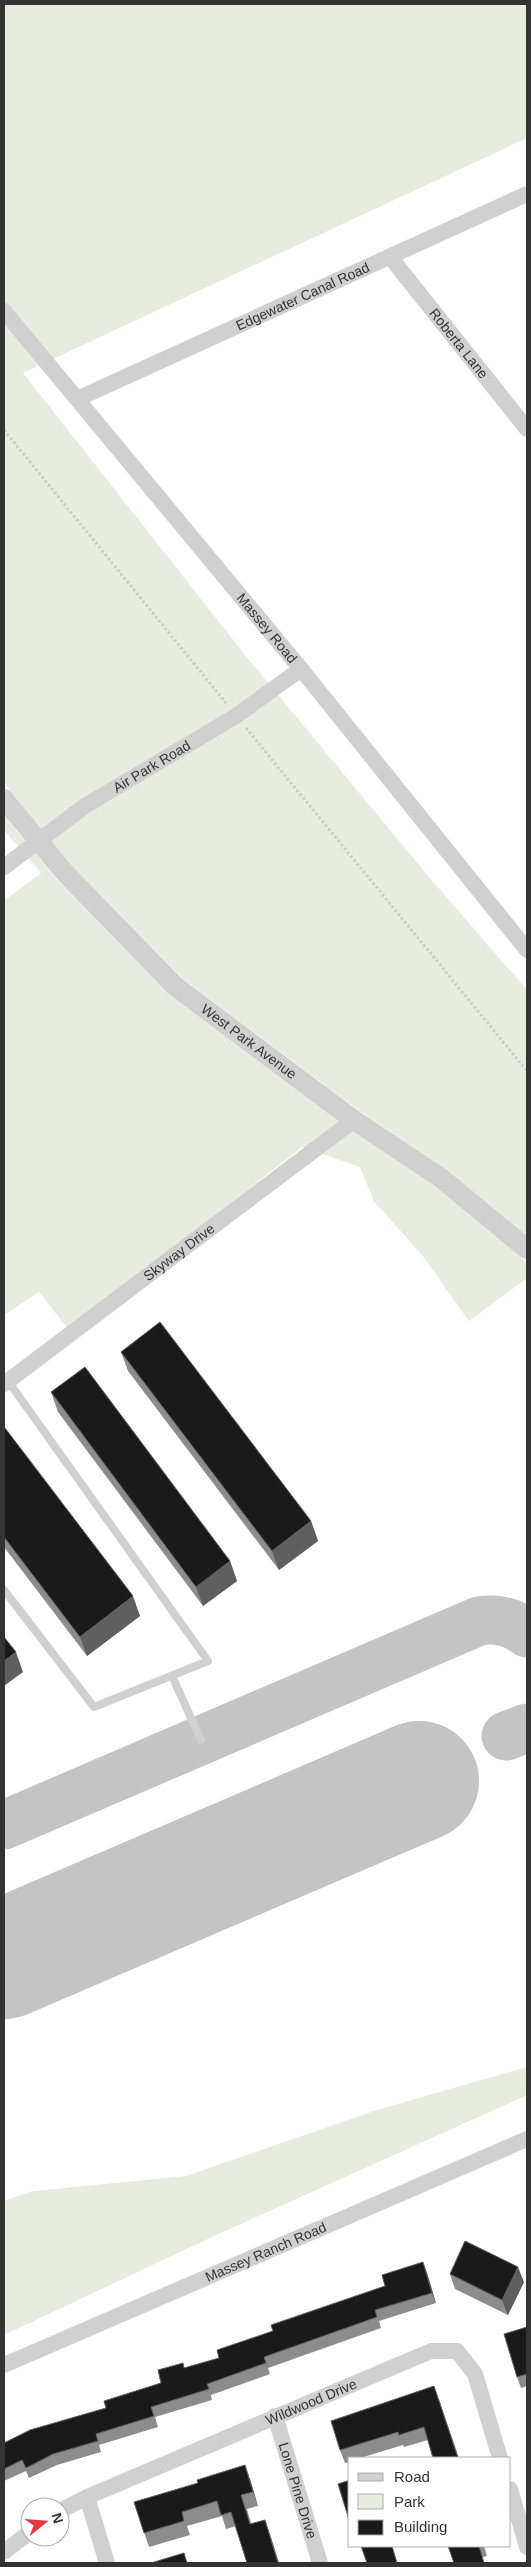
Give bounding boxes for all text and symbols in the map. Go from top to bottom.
street label: Edgewater Canal Road [233,259,372,334]
street label: Roberta Lane [426,305,492,382]
street label: Massey Road [234,590,301,666]
street label: Air Park Road [110,737,193,795]
street label: West Park Avenue [198,1001,300,1082]
street label: Skyway Drive [140,1220,218,1284]
street label: Massey Ranch Road [203,2219,328,2285]
street label: Wildwood Drive [263,2375,359,2428]
street label: Lone Pine Drive [276,2441,320,2541]
legend [348,2457,511,2547]
text: Road [394,2468,430,2485]
text: Park [394,2493,425,2510]
north arrow [20,2497,70,2547]
text: N [48,2511,67,2525]
text: Building [394,2518,447,2535]

